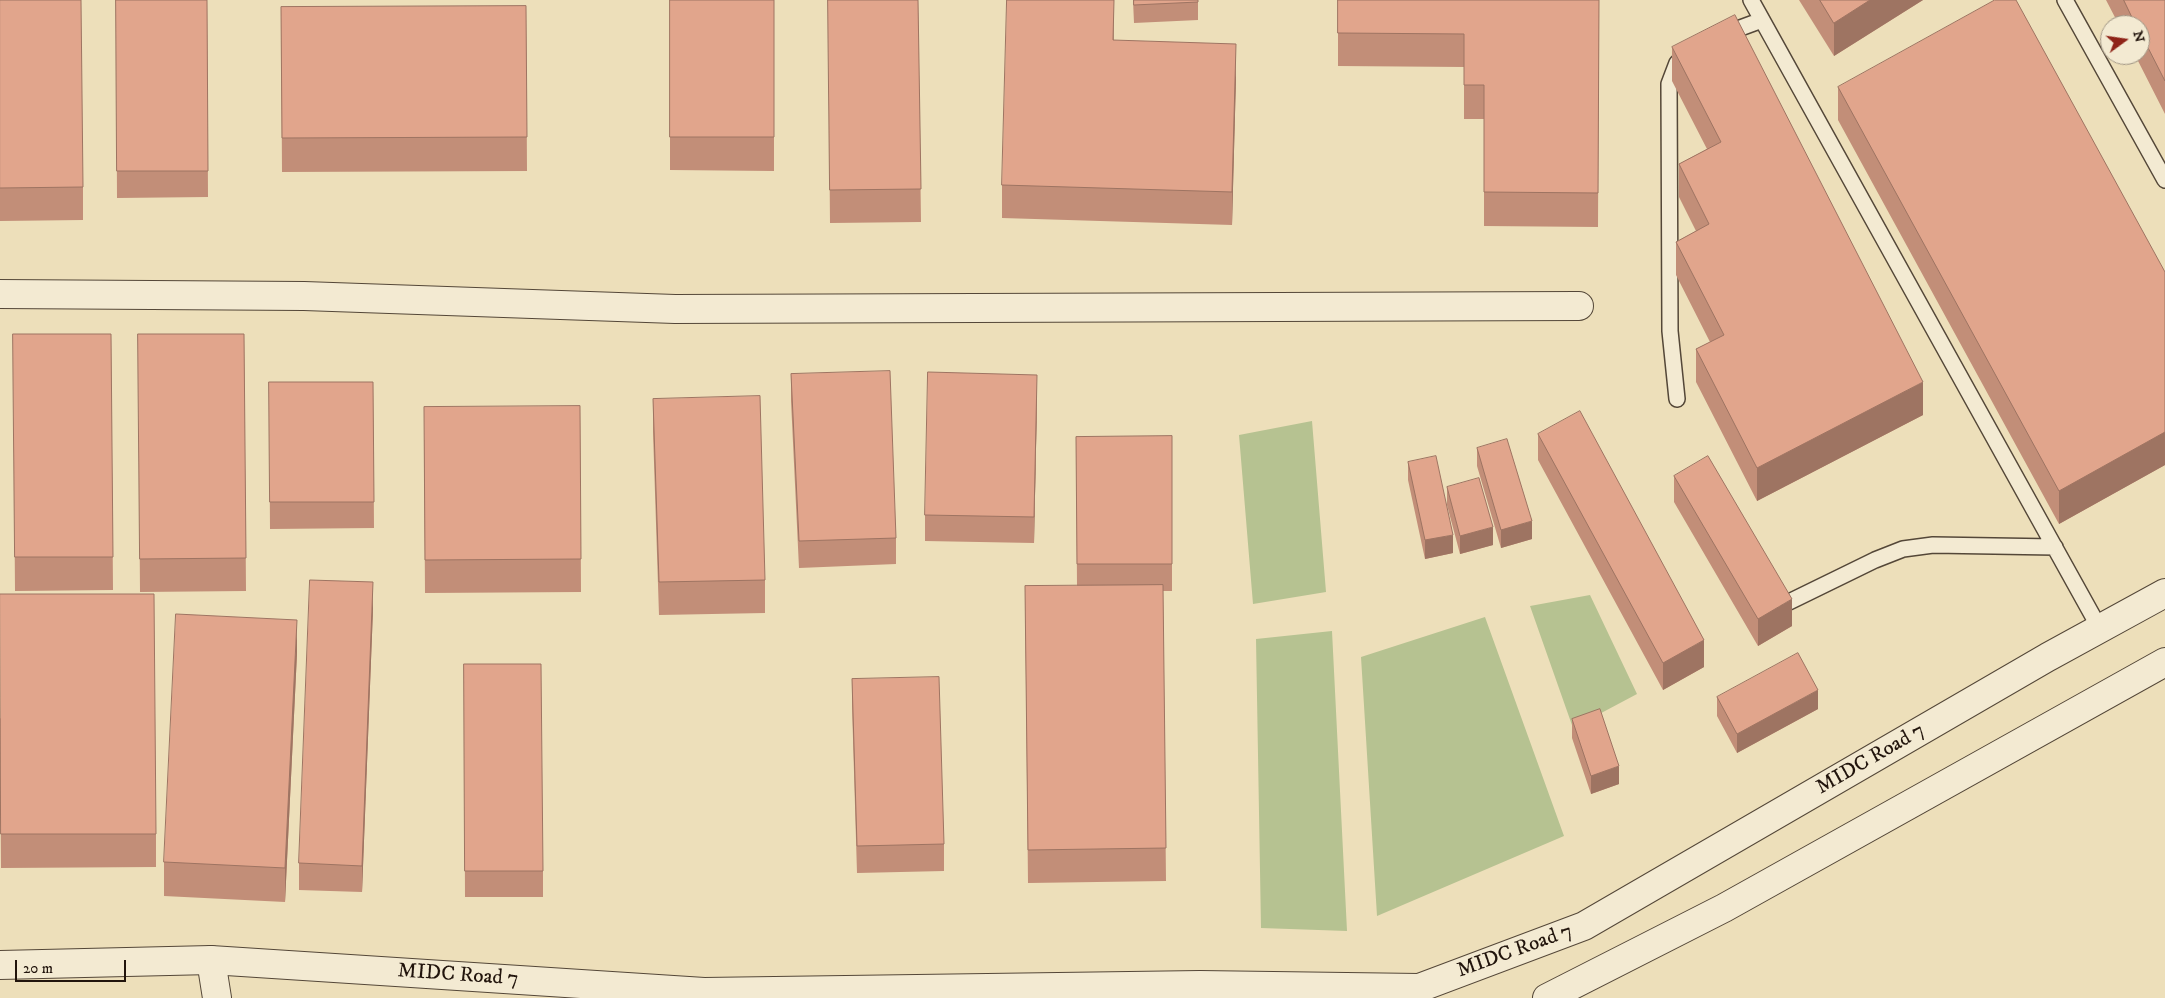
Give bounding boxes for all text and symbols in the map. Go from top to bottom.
north arrow [2100,15,2150,65]
text: N [2128,29,2149,44]
street label: MIDC Road 7 [1812,719,1930,801]
street label: MIDC Road 7 [1454,919,1576,985]
scale bar [18,950,129,982]
text: 20 m [23,959,53,978]
street label: MIDC Road 7 [397,959,519,993]

